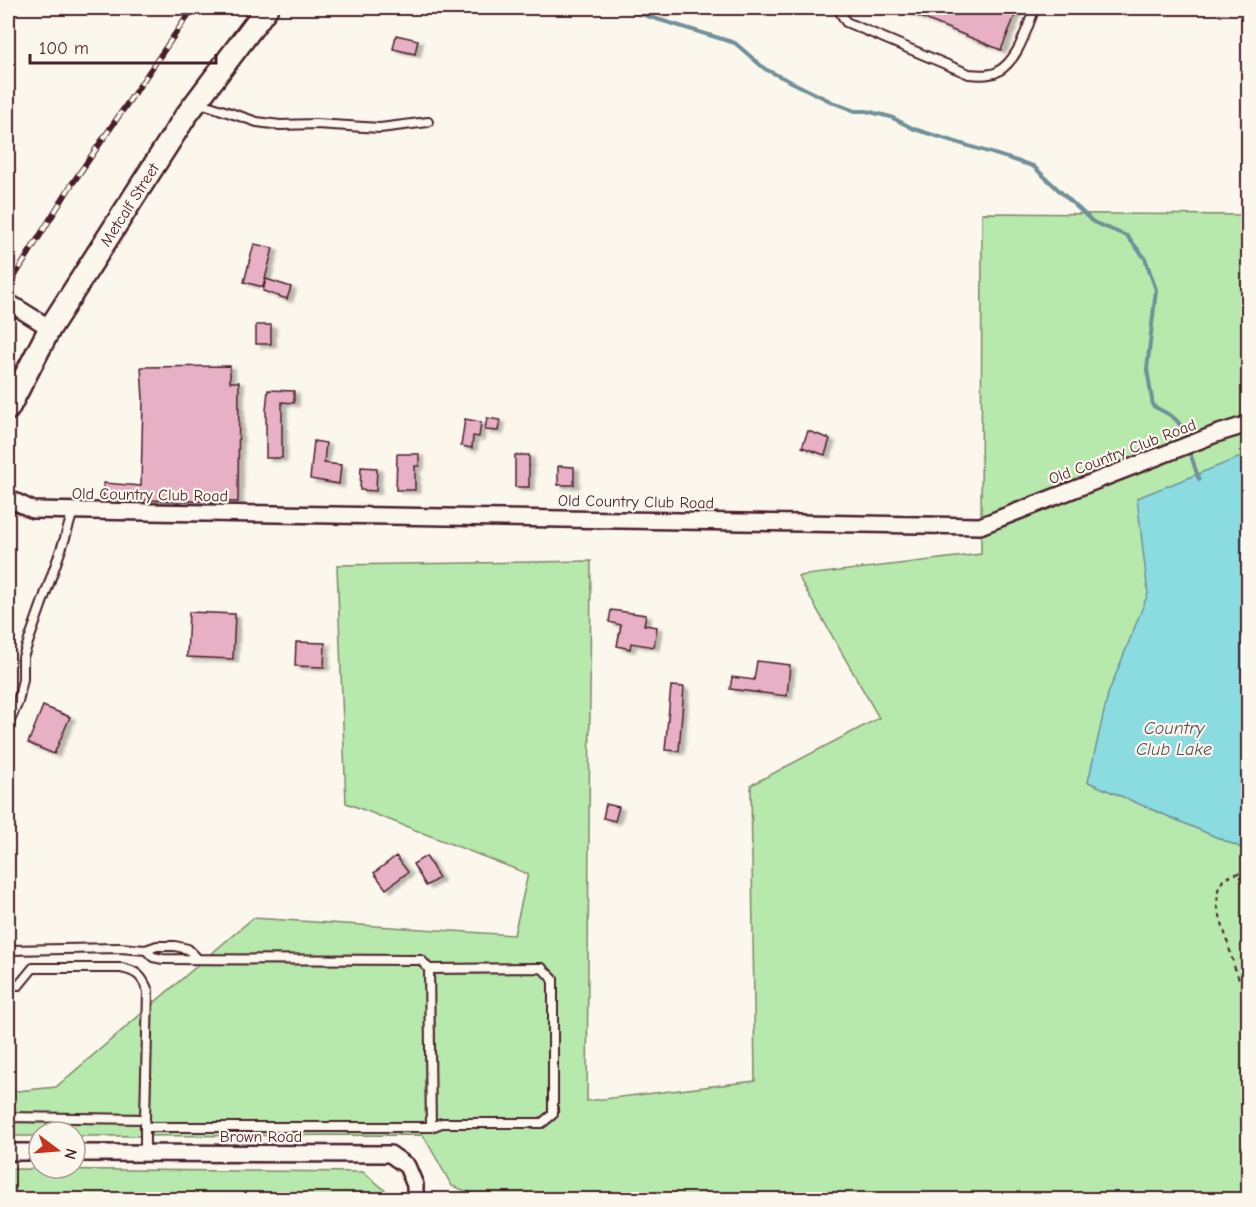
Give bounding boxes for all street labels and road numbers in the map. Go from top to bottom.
street label: Metcalf Street [97,160,163,250]
street label: Old Country Club Road [1046,416,1199,488]
street label: Old Country Club Road [72,485,228,505]
street label: Old Country Club Road [558,492,714,512]
street label: Brown Road [220,1128,302,1146]

